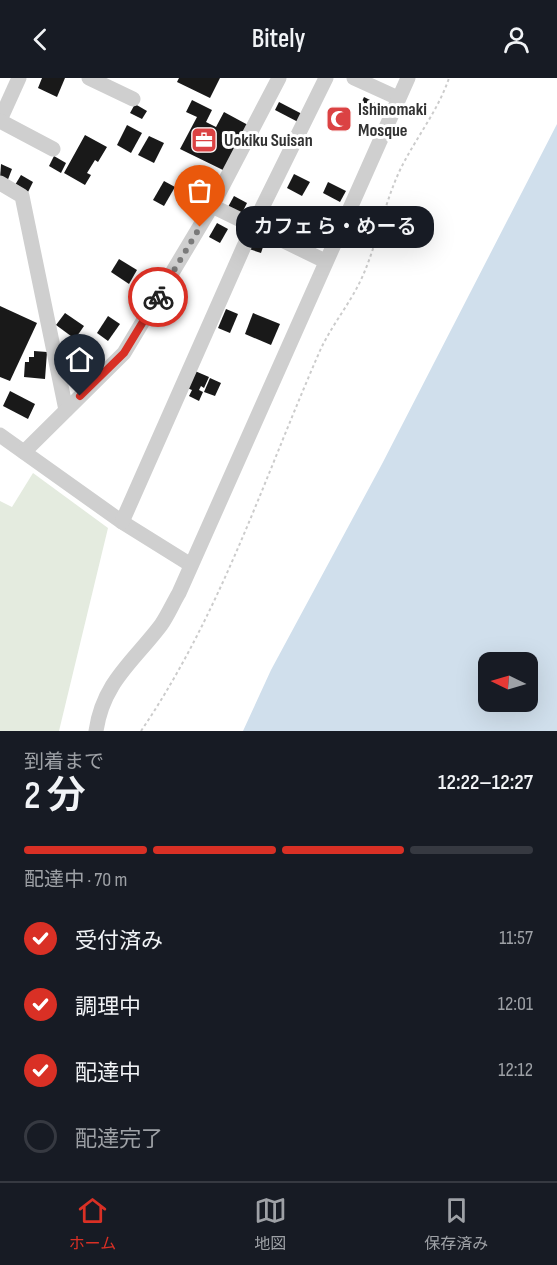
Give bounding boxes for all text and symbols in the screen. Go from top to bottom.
icon: back [24,23,57,56]
text: Bitely [252,23,305,55]
icon: person [500,23,533,56]
place label: Ishinomaki Mosque [358,99,427,141]
mosque icon: Ishinomaki Mosque [324,104,354,134]
office icon: Uokiku Suisan [189,125,219,155]
place label: Uokiku Suisan [224,130,313,151]
pin [174,165,225,227]
icon: bag [183,174,216,207]
callout: カフェ ら・めーる [236,206,434,248]
text: カフェ ら・めーる [253,215,417,239]
courier [128,267,188,327]
icon: bike [142,281,175,314]
pin [54,334,105,396]
icon: home [63,343,96,376]
north arrow [478,652,538,712]
map controls [478,652,538,712]
text: 到着まで [24,750,104,774]
text: 12:22–12:27 [438,769,533,796]
text: 2 分 [24,773,86,820]
text: 配達中 · 70 m [24,868,127,892]
icon: check [24,922,57,955]
text: 11:57 [499,926,533,950]
text: 受付済み [75,928,163,955]
icon: check [24,988,57,1021]
text: 12:01 [498,992,533,1016]
text: 調理中 [75,994,141,1021]
icon: check [24,1054,57,1087]
text: 12:12 [498,1058,533,1082]
text: 配達中 [75,1060,141,1087]
text: 配達完了 [75,1126,163,1153]
tab: ホーム [69,1194,116,1254]
tab: 地図 [254,1194,287,1254]
tab: 保存済み [424,1194,488,1254]

